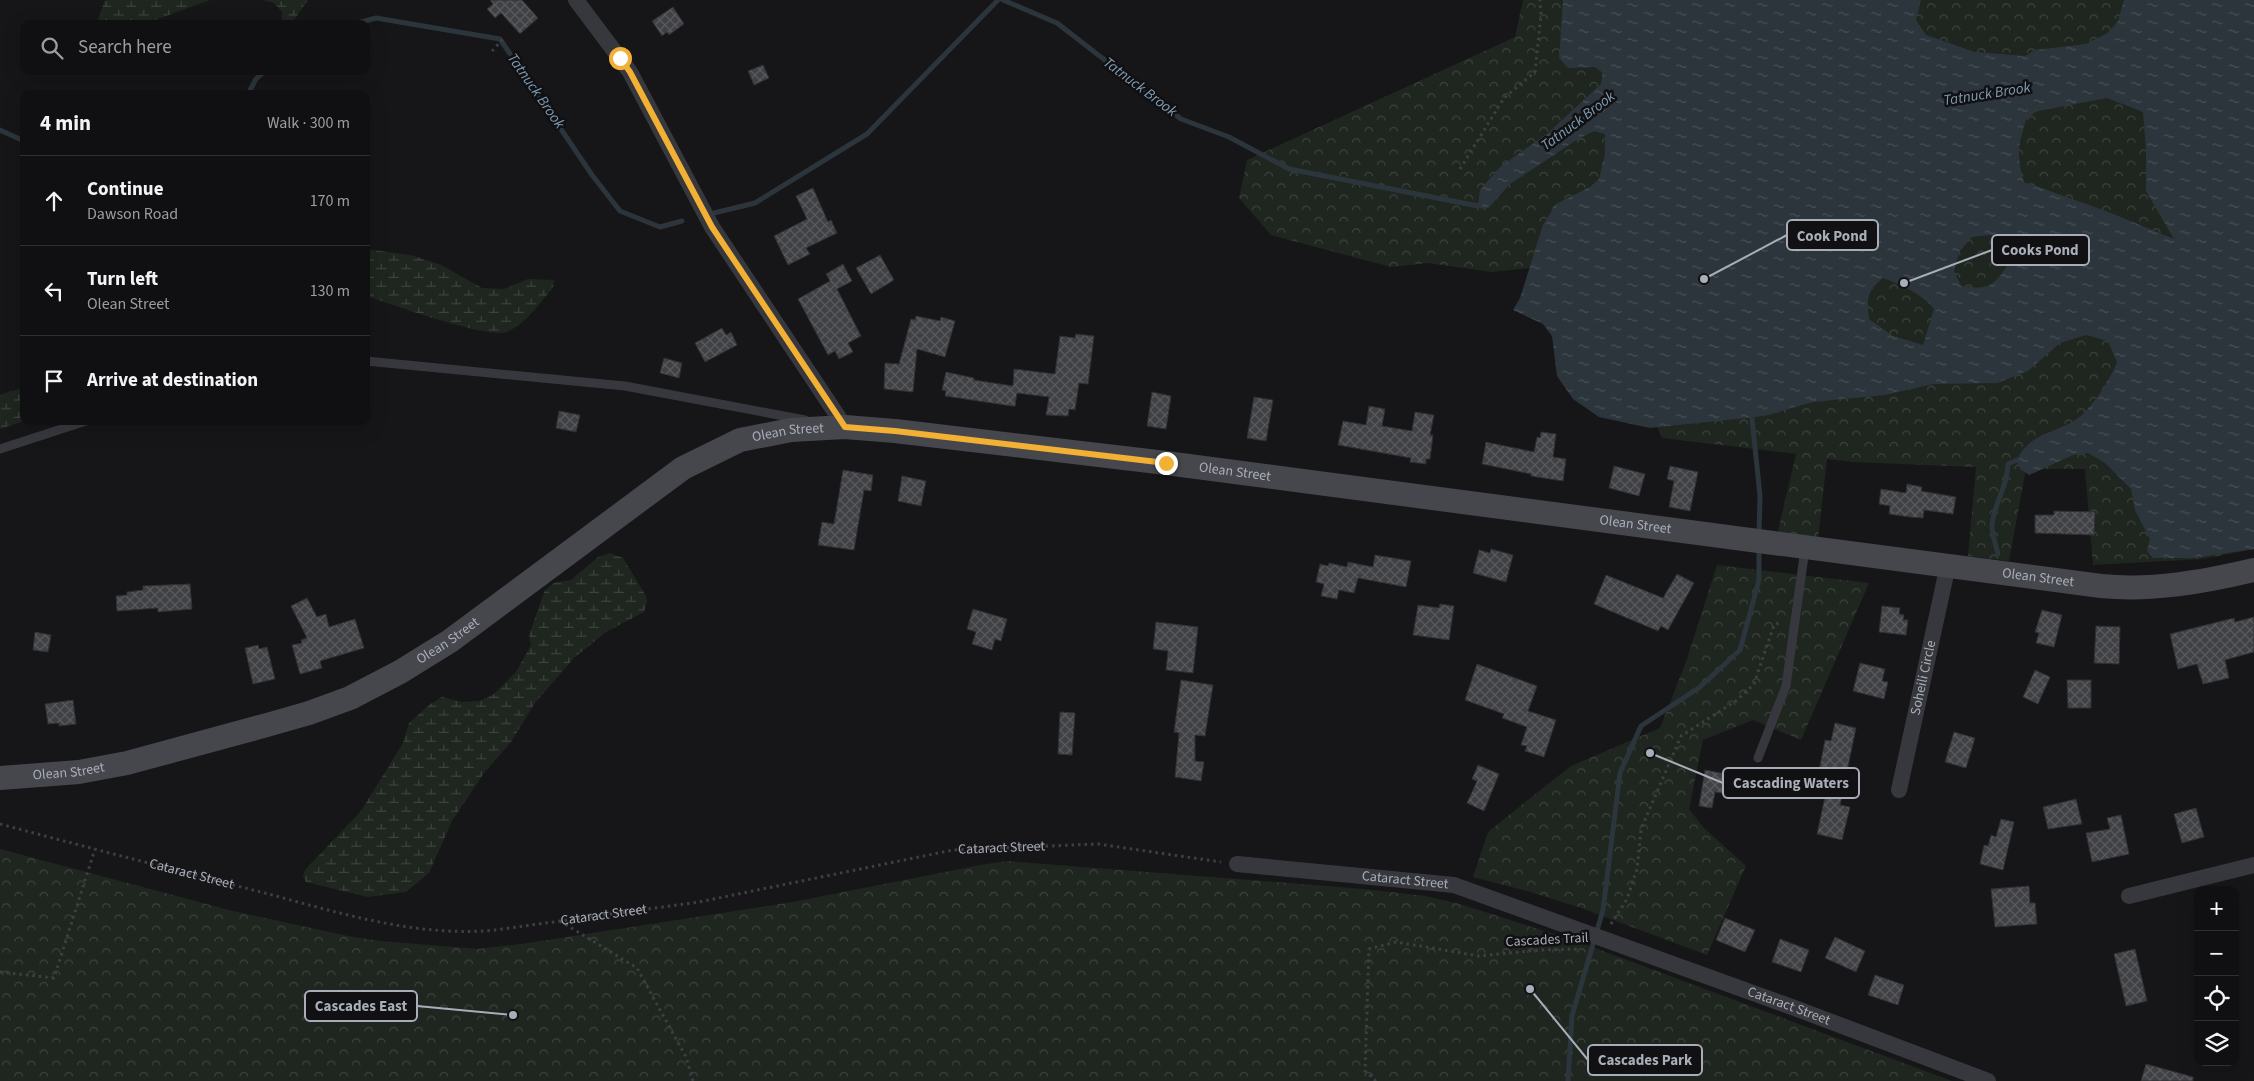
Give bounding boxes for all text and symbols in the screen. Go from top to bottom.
search box [20,20,370,75]
icon: search [38,34,66,62]
text: Search here [78,34,172,61]
route start [609,47,632,70]
water label: Tatnuck Brook [502,49,570,134]
water label: Tatnuck Brook [1099,52,1182,122]
water label: Tatnuck Brook [1942,77,2033,111]
water label: Tatnuck Brook [1537,86,1620,156]
text: 4 min [40,108,91,138]
text: Walk · 300 m [267,112,350,134]
text: Continue [87,176,164,203]
icon: ahead [40,187,68,215]
text: 170 m [310,190,350,212]
text: Dawson Road [87,203,178,225]
callout: Cook Pond [1787,220,1878,250]
text: Cook Pond [1797,226,1867,247]
callout: Cooks Pond [1992,235,2089,265]
text: Cooks Pond [2001,240,2079,261]
text: Turn left [87,266,158,293]
icon: left [40,277,68,305]
text: 130 m [310,280,350,302]
text: Olean Street [87,293,170,315]
icon: arrive [40,367,68,395]
text: Arrive at destination [87,367,258,394]
street label: Olean Street [750,418,825,447]
route end [1155,452,1178,475]
street label: Olean Street [1198,457,1272,487]
street label: Olean Street [1598,510,1673,539]
street label: Olean Street [2001,563,2075,592]
street label: Olean Street [413,612,484,669]
street label: Soheili Circle [1906,638,1941,717]
street label: Olean Street [32,757,107,785]
callout: Cascading Waters [1723,768,1859,798]
text: Cascading Waters [1733,773,1849,794]
street label: Cataract Street [958,836,1046,860]
street label: Cataract Street [147,854,236,895]
street label: Cataract Street [1361,866,1450,894]
map controls [2194,886,2239,1066]
button: + [2194,886,2239,931]
street label: Cataract Street [559,899,648,931]
street label: Cascades Trail [1505,928,1589,952]
button: − [2194,931,2239,976]
button: locate [2194,976,2239,1021]
street label: Cataract Street [1745,982,1833,1031]
callout: Cascades East [305,991,417,1021]
text: Cascades East [315,996,407,1017]
button: layers [2194,1021,2239,1066]
callout: Cascades Park [1588,1045,1702,1075]
text: Cascades Park [1598,1050,1693,1071]

